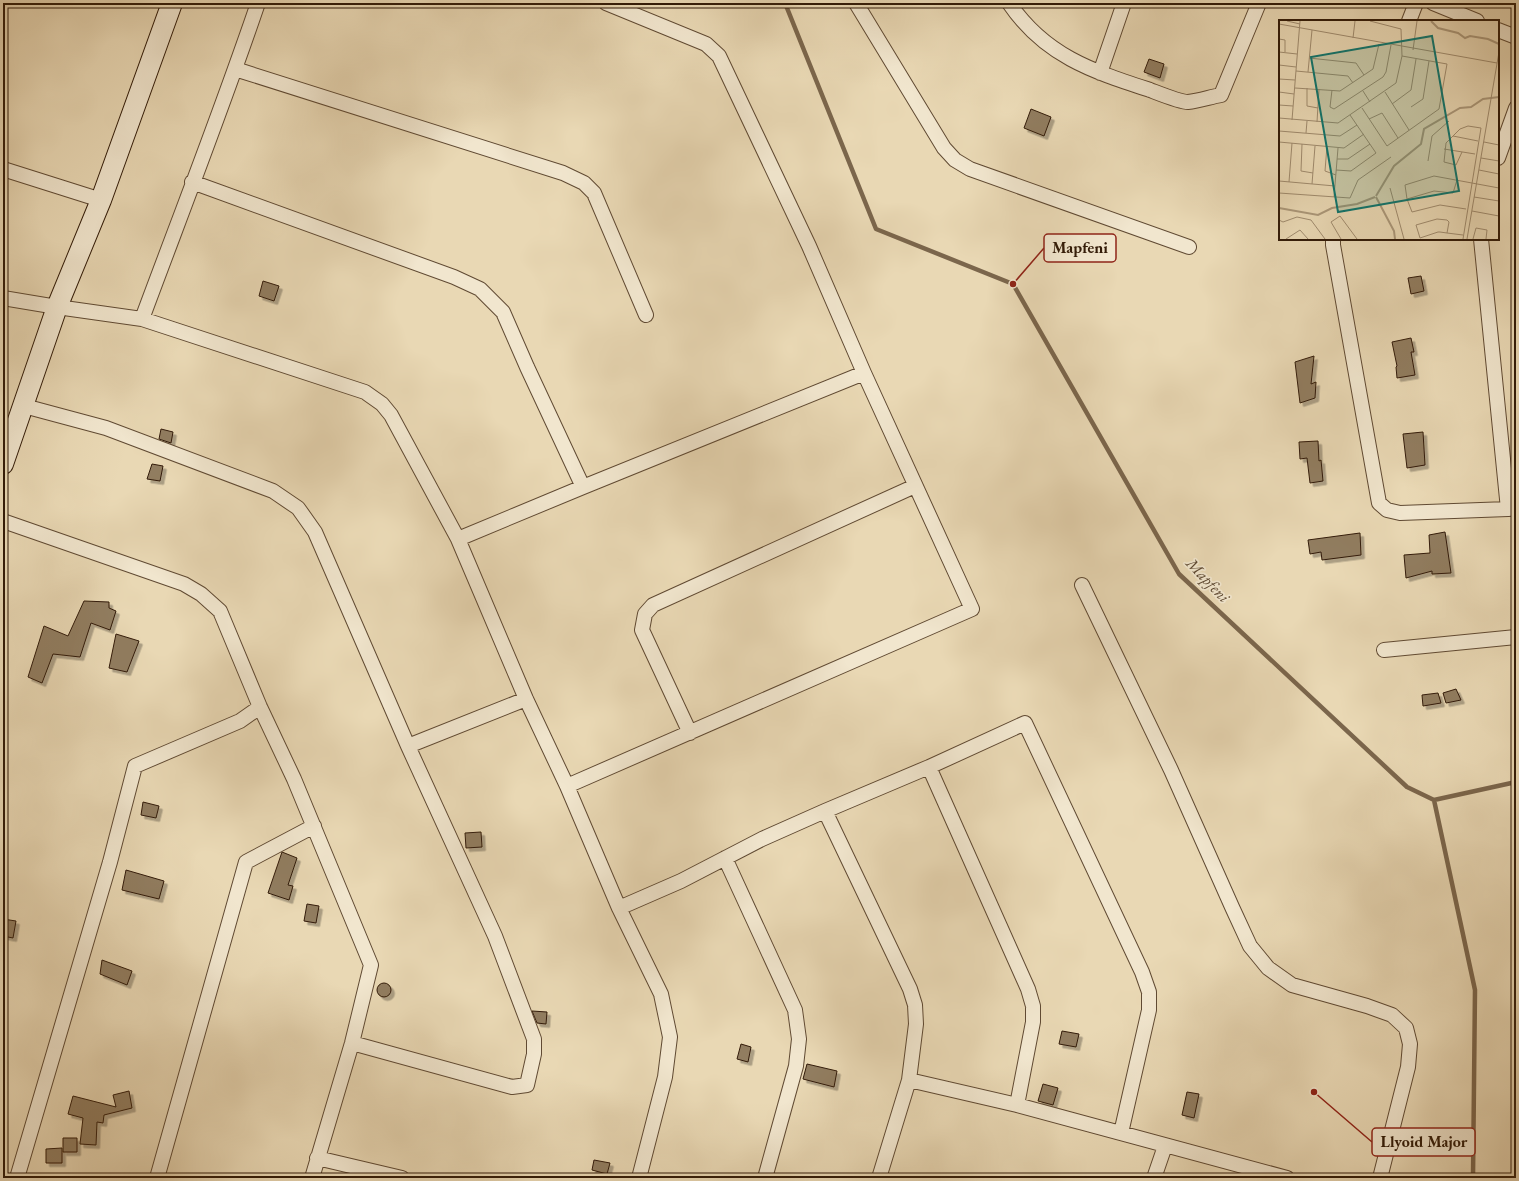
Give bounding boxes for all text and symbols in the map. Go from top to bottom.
inset map [1279,20,1499,240]
callout: Mapfeni [1044,234,1116,262]
text: Mapfeni [1052,237,1108,258]
water label: Mapfeni [1181,552,1235,608]
callout: Llyoid Major [1372,1128,1475,1156]
text: Llyoid Major [1381,1131,1468,1152]

